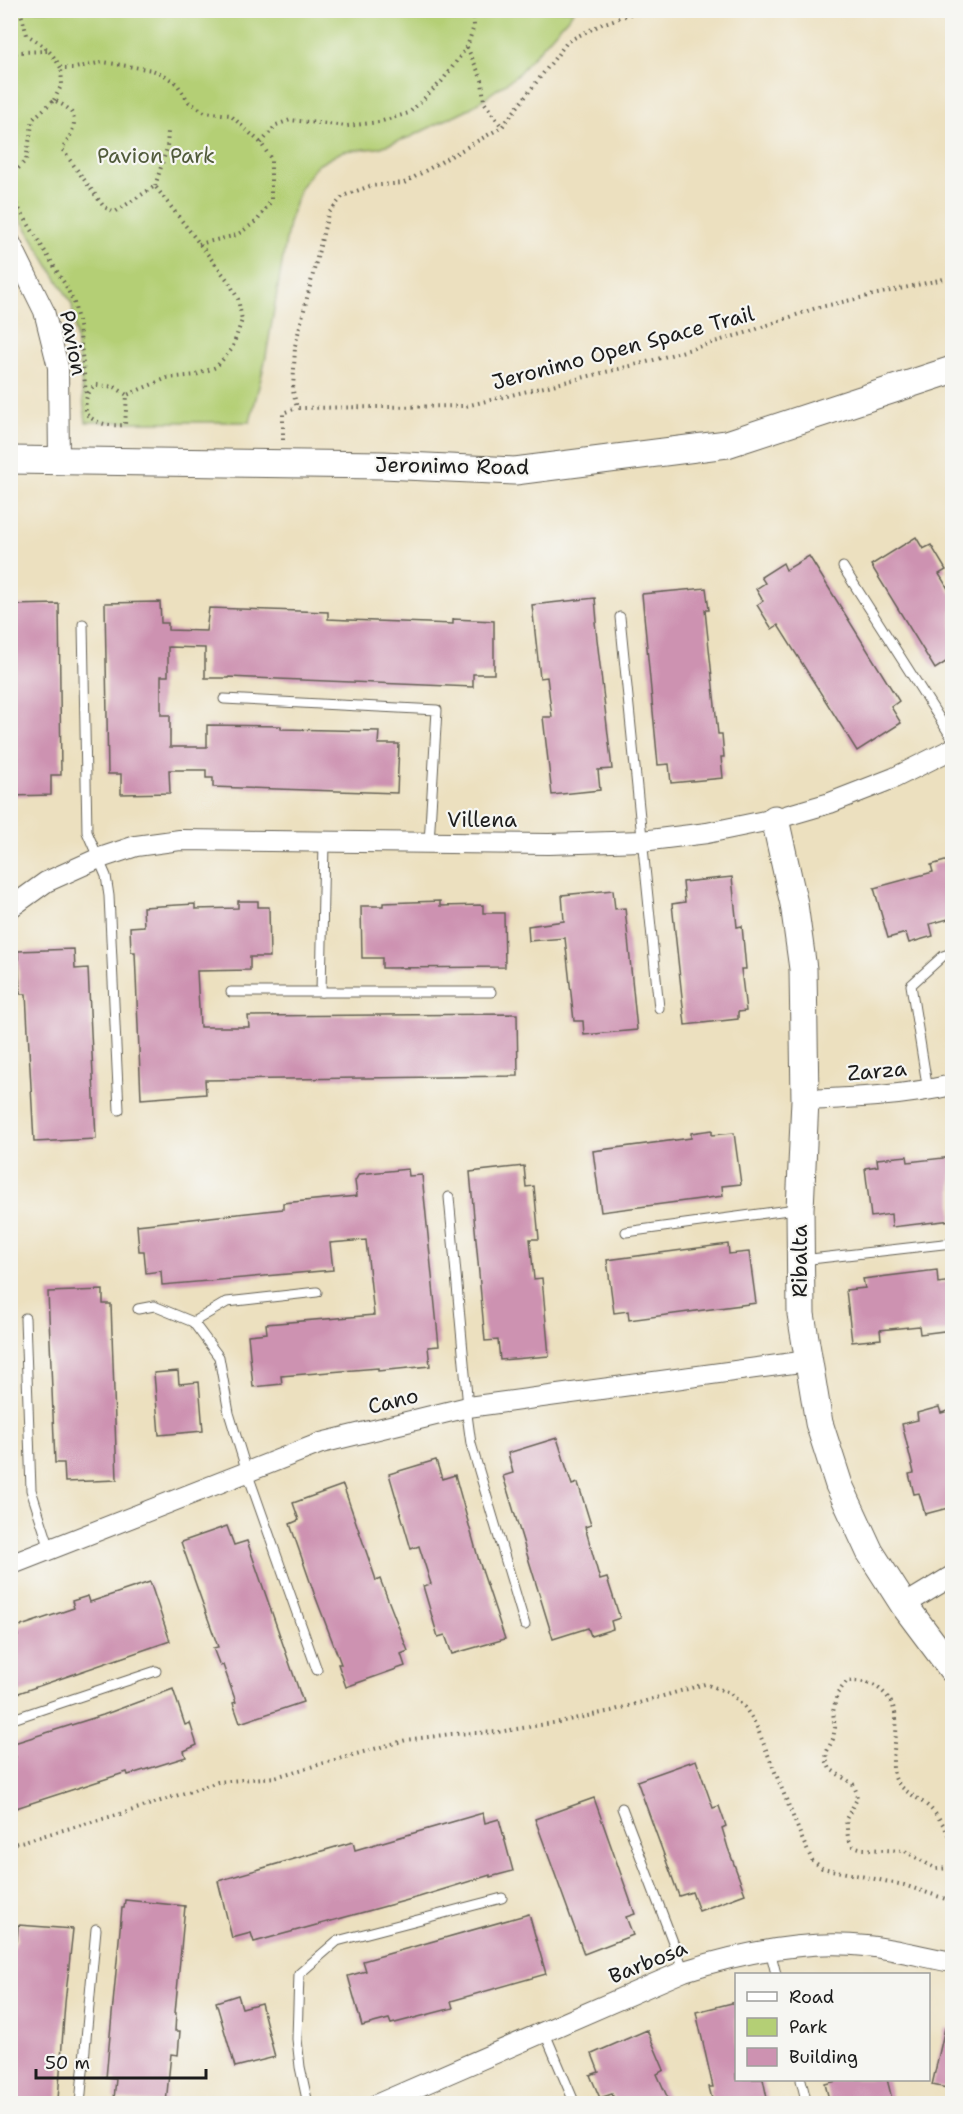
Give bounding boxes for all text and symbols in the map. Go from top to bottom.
park label: Pavion Park [97,142,215,170]
street label: Jeronimo Open Space Trail [489,299,758,396]
street label: Pavion [53,308,93,378]
street label: Jeronimo Road [375,451,529,481]
street label: Villena [447,806,517,834]
street label: Zarza [846,1054,908,1088]
street label: Ribalta [786,1224,814,1298]
street label: Cano [365,1381,421,1421]
street label: Barbosa [605,1934,691,1990]
legend [735,1973,930,2081]
text: Road [789,1985,834,2009]
text: Park [789,2015,828,2039]
scale bar [36,2042,206,2080]
text: Building [789,2045,858,2069]
text: 50 m [45,2051,90,2075]

